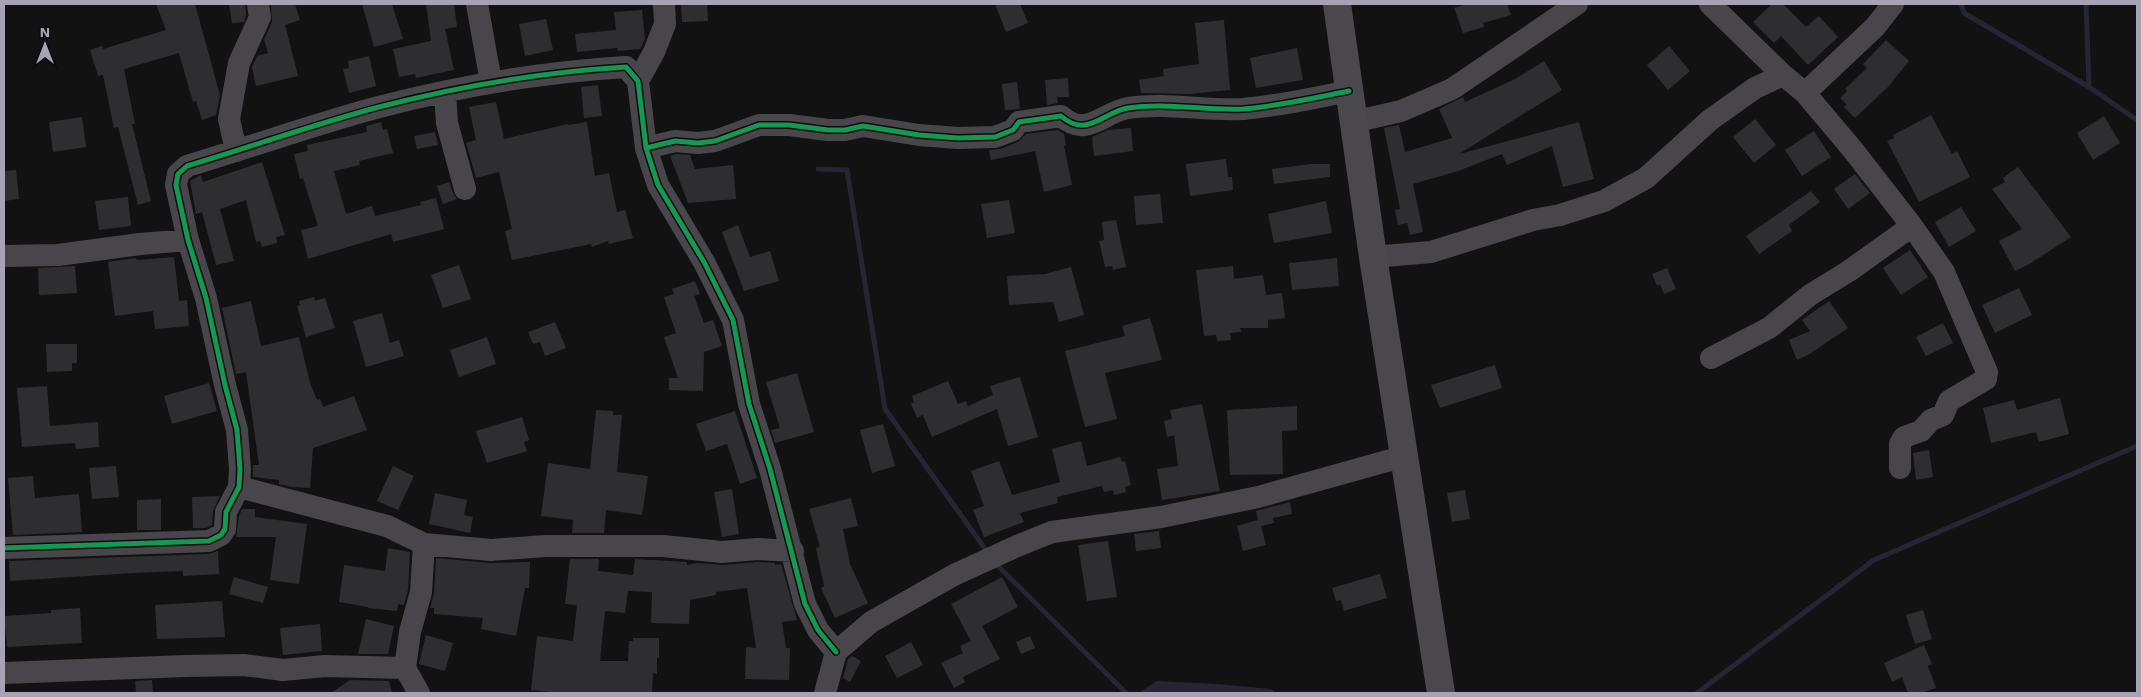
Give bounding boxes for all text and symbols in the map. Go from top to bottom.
north arrow [20,20,70,70]
text: N [40,24,50,40]

